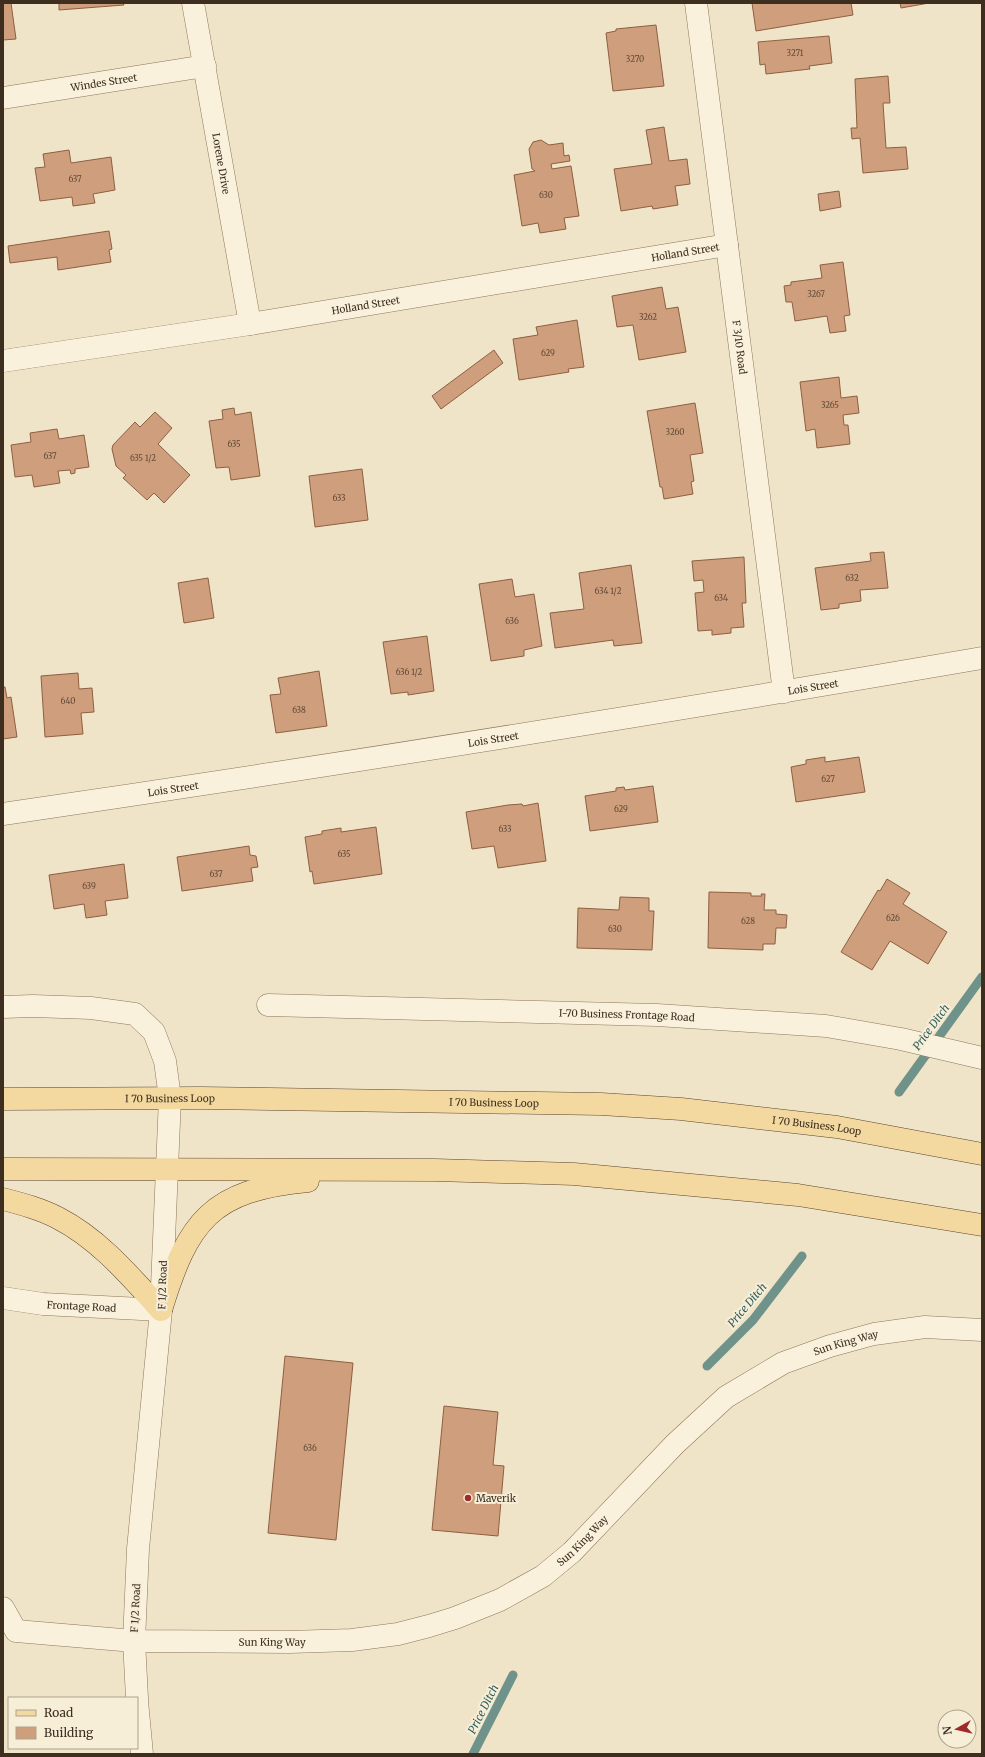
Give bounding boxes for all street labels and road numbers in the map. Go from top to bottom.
street label: Windes Street [69,71,138,94]
street label: Lorene Drive [209,132,233,195]
street label: Holland Street [650,240,721,264]
street label: Holland Street [331,293,401,317]
street label: F 3/10 Road [730,319,749,375]
street label: Lois Street [787,676,840,698]
street label: Lois Street [467,729,520,750]
street label: Lois Street [147,779,200,799]
street label: I-70 Business Frontage Road [559,1006,695,1024]
street label: I 70 Business Loop [125,1092,215,1105]
street label: I 70 Business Loop [449,1096,539,1110]
street label: I 70 Business Loop [771,1114,862,1138]
street label: F 1/2 Road [155,1260,170,1310]
street label: Frontage Road [46,1298,117,1315]
street label: Sun King Way [812,1327,879,1358]
street label: Sun King Way [554,1512,611,1569]
street label: F 1/2 Road [128,1583,143,1633]
street label: Sun King Way [239,1635,306,1649]

